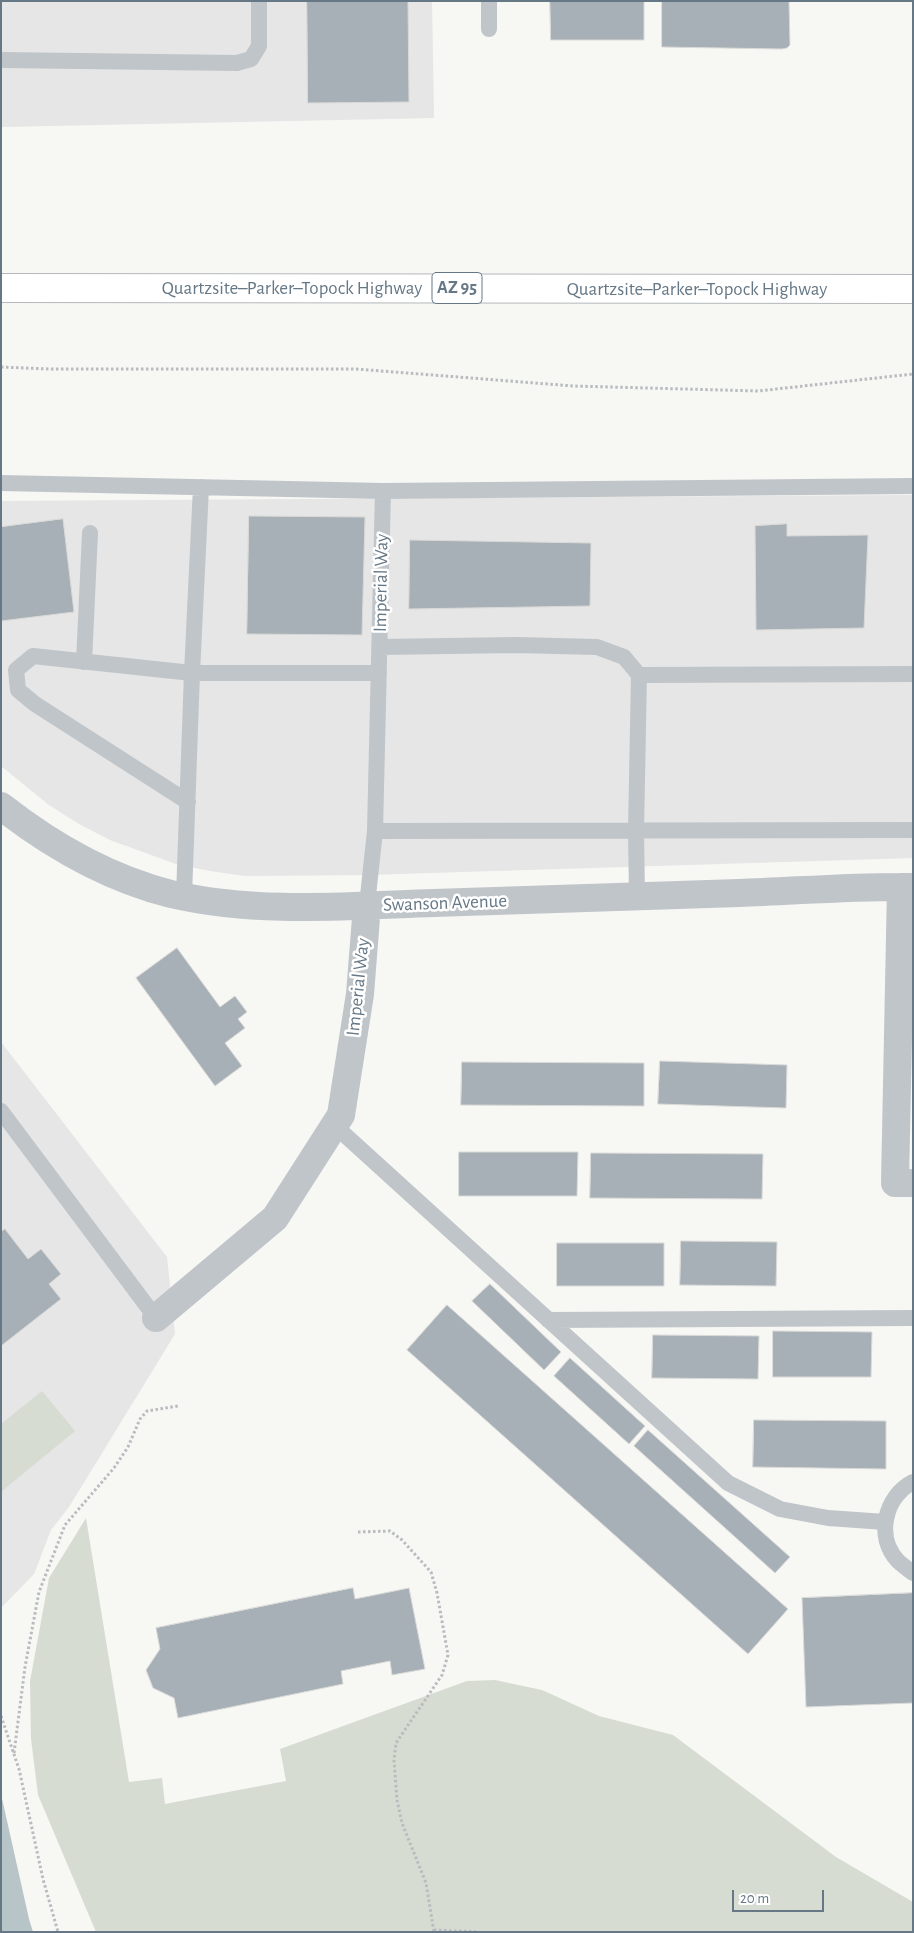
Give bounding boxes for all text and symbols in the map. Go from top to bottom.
road number: AZ 95 [432,272,482,304]
street label: Quartzsite–Parker–Topock Highway [162,277,422,299]
street label: Quartzsite–Parker–Topock Highway [567,278,827,300]
street label: Imperial Way [369,534,393,632]
street label: Swanson Avenue [383,889,507,917]
street label: Imperial Way [342,937,374,1037]
scale bar [734,1880,826,1912]
text: 20 m [740,1891,769,1906]

